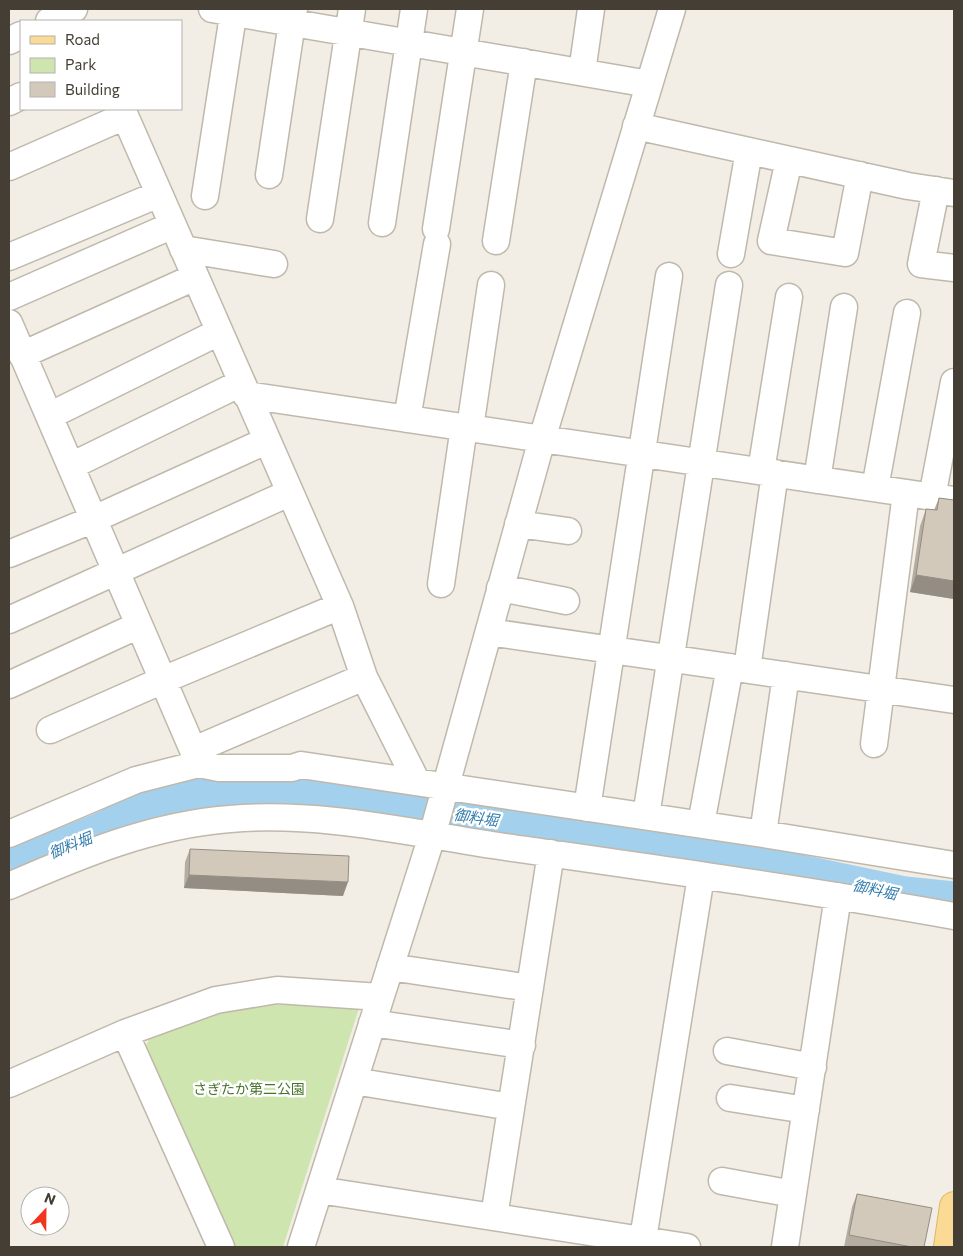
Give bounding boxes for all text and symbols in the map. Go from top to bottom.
legend [20,20,182,110]
text: Road [65,30,100,48]
text: Park [65,55,96,73]
text: Building [65,80,120,98]
water label: 御料堀 [452,805,502,829]
water label: 御料堀 [46,827,96,862]
water label: 御料堀 [851,876,901,903]
park label: さぎたか第二公園 [193,1080,305,1097]
north arrow [20,1186,70,1236]
text: N [42,1189,58,1208]

